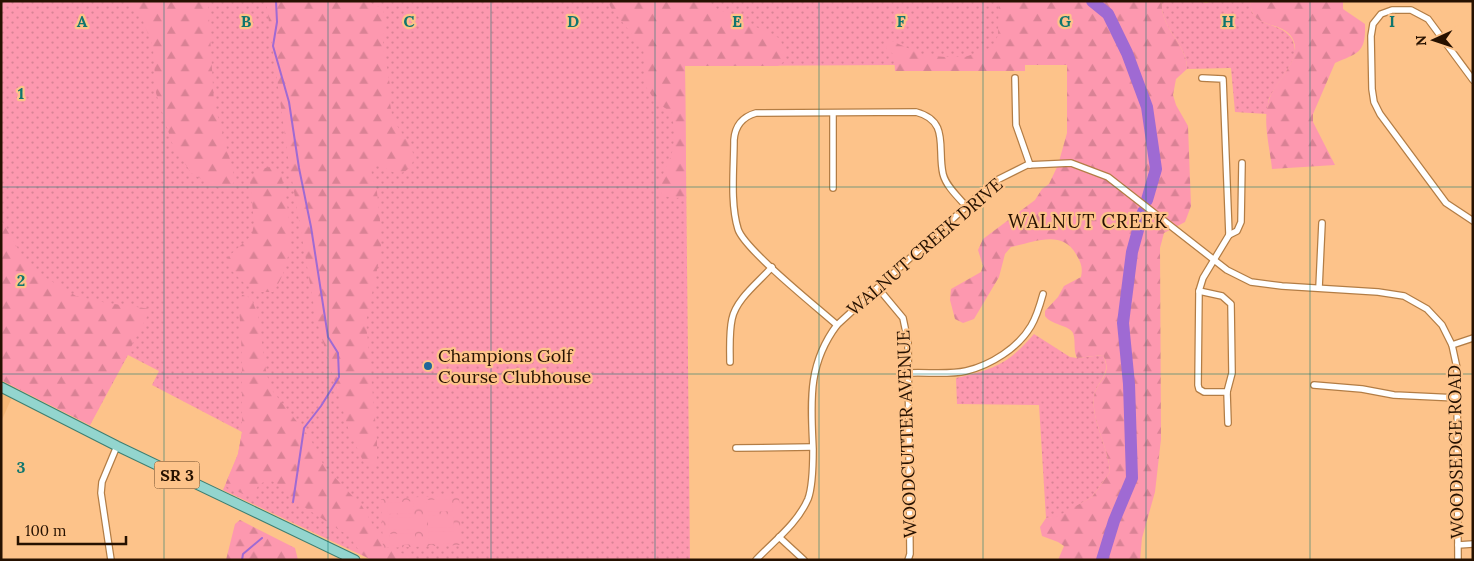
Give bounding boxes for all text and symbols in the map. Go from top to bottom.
text: A [77,11,88,31]
text: B [241,11,252,31]
text: C [403,11,415,31]
text: D [567,11,579,31]
text: E [732,11,742,31]
text: F [896,11,906,31]
text: G [1059,11,1071,31]
text: H [1222,11,1235,31]
text: I [1389,11,1395,31]
north arrow [1409,15,1459,65]
text: N [1412,35,1430,47]
text: 1 [18,83,24,103]
street label: WALNUT CREEK DRIVE [842,173,1007,321]
district label: WALNUT CREEK [1008,209,1168,233]
text: 2 [17,270,25,290]
street label: WOODCUTTER AVENUE [891,330,922,538]
place label: Champions Golf Course Clubhouse [438,344,592,388]
marker: Champions Golf Course Clubhouse [422,360,434,372]
street label: WOODSEDGE ROAD [1442,365,1469,539]
text: 3 [17,457,26,477]
road number: SR 3 [154,462,200,488]
scale bar [18,514,125,546]
text: 100 m [25,521,66,540]

